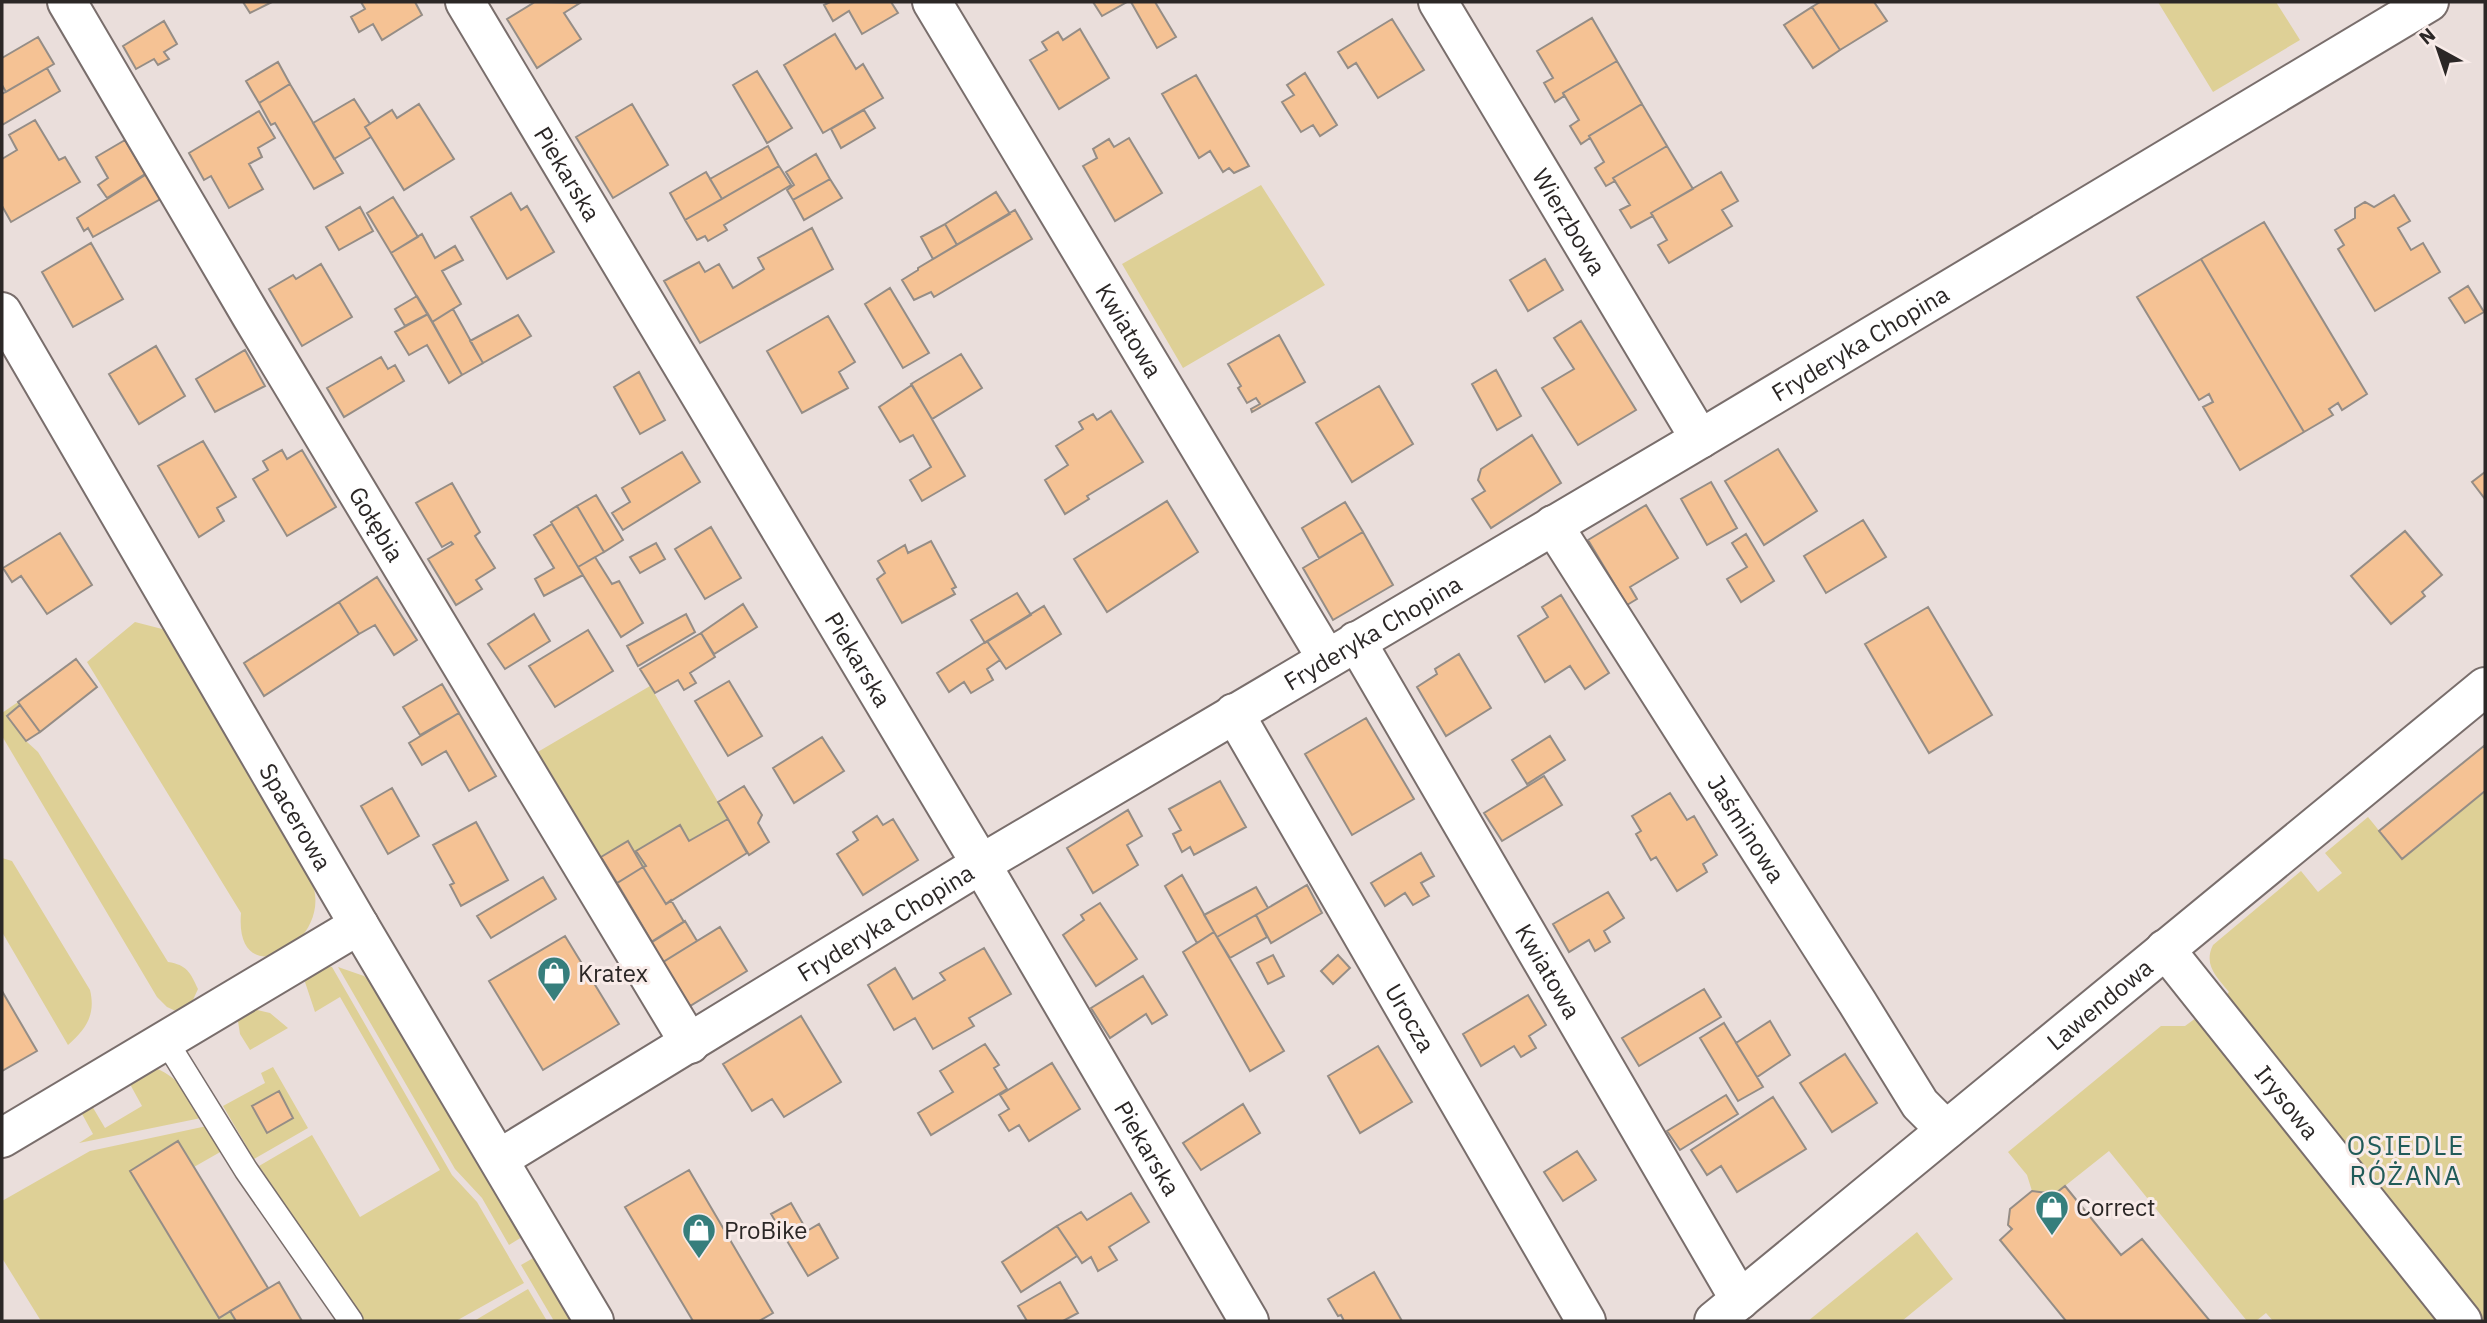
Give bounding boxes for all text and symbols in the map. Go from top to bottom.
north arrow [2403,14,2473,84]
text: N [2414,22,2440,50]
street label: Piekarska [527,120,608,227]
street label: Wierzbowa [1525,162,1614,281]
street label: Kwiatowa [1089,277,1170,384]
street label: Fryderyka Chopina [1765,277,1955,409]
street label: Gołębia [342,480,412,568]
street label: Fryderyka Chopina [1278,567,1468,698]
street label: Piekarska [818,606,899,713]
street label: Spacerowa [252,757,340,876]
street label: Jaśminowa [1700,769,1793,889]
street label: Fryderyka Chopina [791,856,980,989]
street label: Kwiatowa [1508,918,1589,1025]
street label: Lawendowa [2040,951,2159,1057]
shop icon: Kratex [535,954,573,1003]
place label: Kratex [578,957,648,989]
street label: Urocza [1378,977,1443,1058]
street label: Irysowa [2248,1058,2327,1146]
street label: Piekarska [1107,1095,1188,1202]
district label: OSIEDLE RÓŻANA [2347,1128,2465,1192]
shop icon: Correct [2033,1188,2071,1237]
place label: Correct [2076,1191,2156,1223]
shop icon: ProBike [680,1211,718,1260]
place label: ProBike [724,1214,808,1246]

